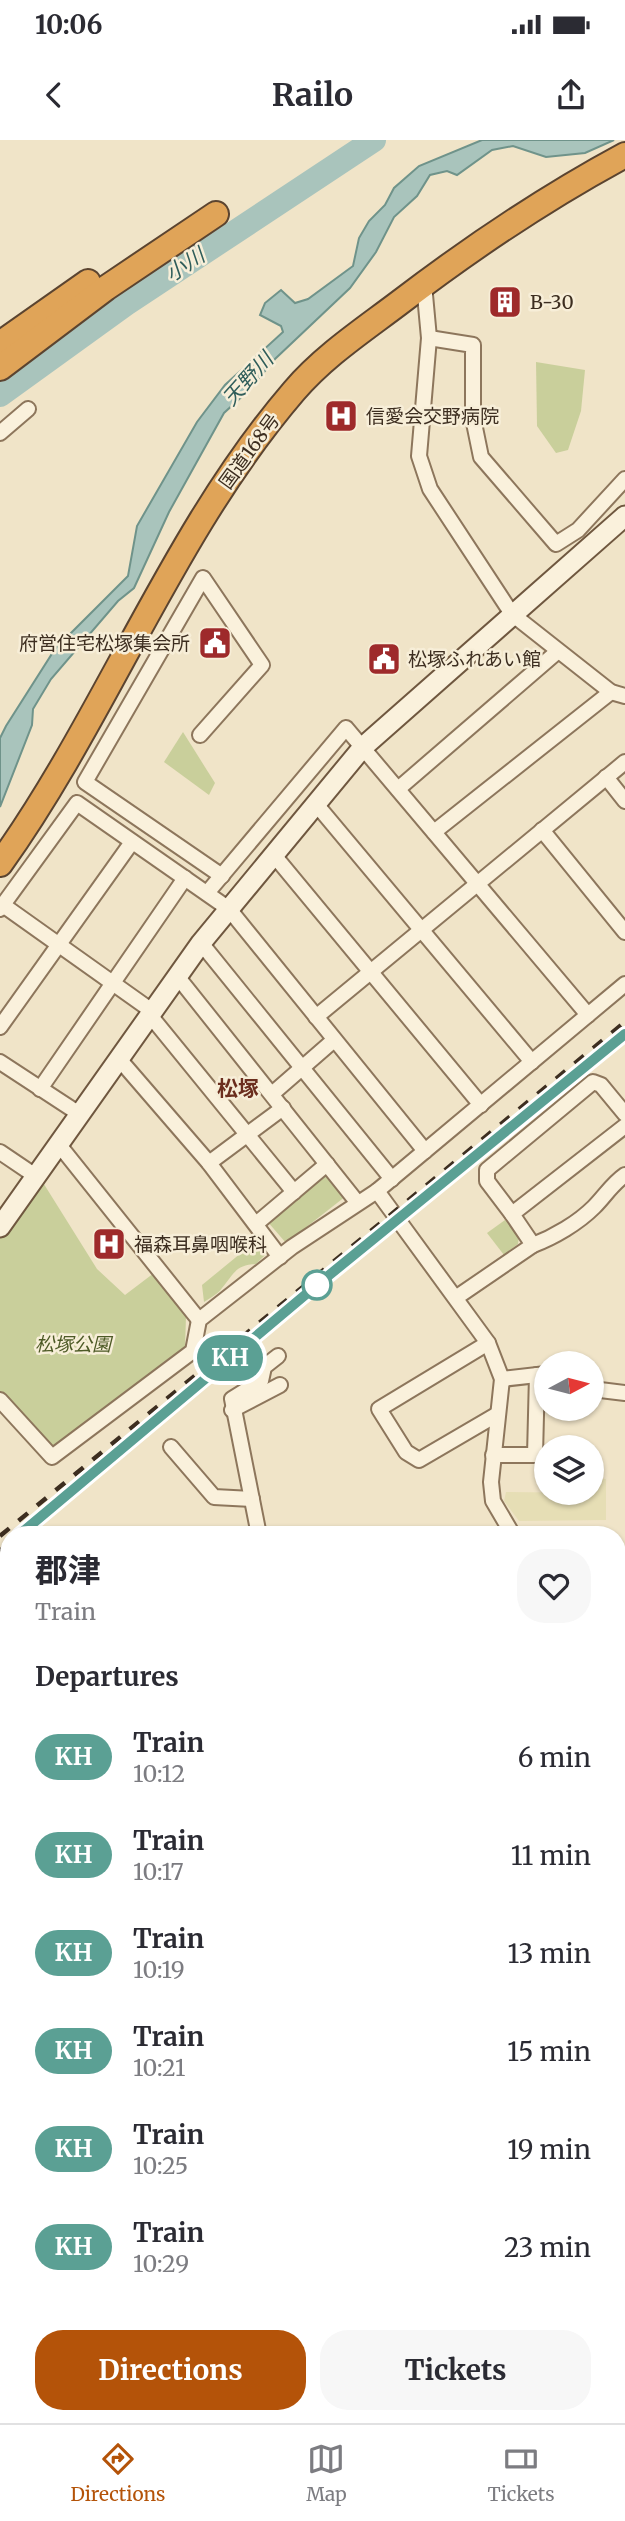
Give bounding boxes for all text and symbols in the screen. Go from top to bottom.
text: 10:06 [35,8,103,41]
text: Railo [272,75,353,115]
icon: back [35,76,73,114]
icon: share [552,76,590,114]
water label: 小川 [160,241,211,287]
building icon: B-30 [486,283,524,321]
place label: B-30 [530,290,574,314]
water label: 天野川 [217,345,280,411]
hospital icon: 信愛会交野病院 [322,397,360,435]
place label: 信愛会交野病院 [366,404,499,428]
street label: 国道168号 [214,409,284,493]
public building icon: 府営住宅松塚集会所 [196,624,234,662]
place label: 府営住宅松塚集会所 [19,631,190,655]
public building icon: 松塚ふれあい館 [365,640,403,678]
place label: 松塚ふれあい館 [408,647,541,671]
district label: 松塚 [217,1075,259,1102]
hospital icon: 福森耳鼻咽喉科 [90,1225,128,1263]
place label: 福森耳鼻咽喉科 [134,1232,267,1256]
unlabelled marker [302,1270,332,1300]
park label: 松塚公園 [35,1332,114,1356]
line badge: KH [198,1335,262,1381]
text: KH [211,1342,249,1373]
north arrow [534,1351,604,1421]
map controls [534,1351,604,1505]
button: layers [534,1435,604,1505]
button: heart [517,1549,591,1623]
text: 郡津 [35,1550,101,1591]
text: Train [35,1597,96,1626]
text: Departures [35,1660,179,1693]
text: Train [133,1726,204,1759]
text: KH [54,1741,93,1772]
text: 6 min [518,1741,591,1774]
text: 10:12 [133,1759,185,1788]
text: Train [133,1824,204,1857]
text: KH [54,1839,93,1870]
text: 11 min [511,1839,591,1872]
text: 10:17 [133,1857,184,1886]
text: Train [133,1922,204,1955]
text: KH [54,1937,93,1968]
text: 13 min [507,1937,591,1970]
text: 10:19 [133,1955,185,1984]
text: Train [133,2020,204,2053]
text: KH [54,2035,93,2066]
text: 15 min [507,2035,591,2068]
text: 10:21 [133,2053,185,2082]
text: Train [133,2118,204,2151]
text: KH [54,2133,93,2164]
text: 19 min [507,2133,591,2166]
text: 10:25 [133,2151,188,2180]
text: Train [133,2216,204,2249]
text: KH [54,2231,93,2262]
text: 23 min [504,2231,591,2264]
text: 10:29 [133,2249,189,2278]
button: Directions [35,2330,306,2410]
button: Tickets [320,2330,591,2410]
tab: Directions [70,2440,165,2506]
tab: Map [306,2440,347,2506]
tab: Tickets [488,2440,555,2506]

